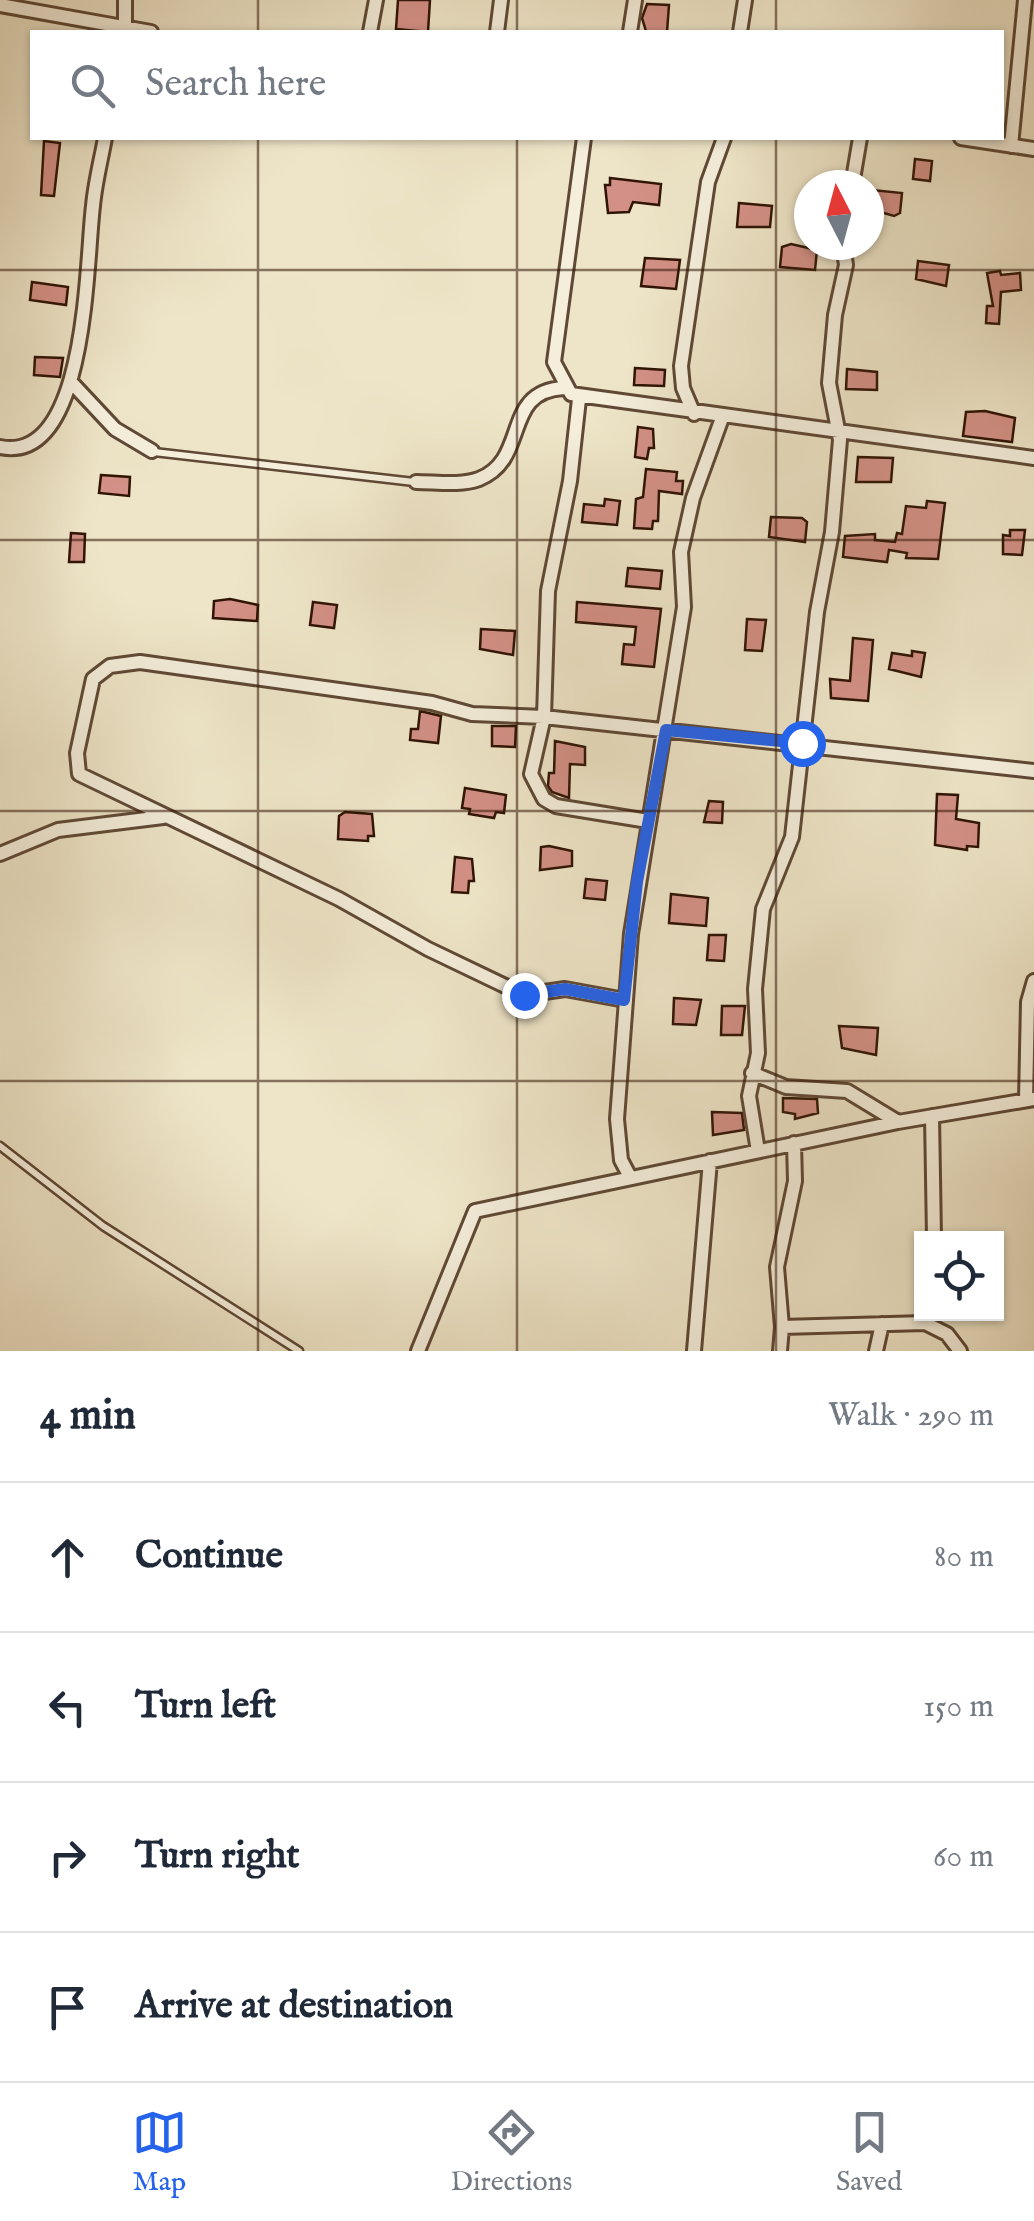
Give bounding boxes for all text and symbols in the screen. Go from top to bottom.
search box [30,30,1004,140]
icon: search [65,58,120,113]
text: Search here [145,61,326,109]
north arrow [794,170,884,260]
route start [780,721,826,767]
route end [502,973,548,1019]
map controls [914,1231,1004,1321]
button: locate [914,1231,1004,1321]
text: 4 min [40,1390,136,1443]
text: Walk · 290 m [828,1396,994,1437]
icon: ahead [40,1530,95,1585]
text: Continue [135,1533,283,1581]
text: 80 m [934,1537,994,1578]
icon: left [40,1680,95,1735]
text: Turn left [135,1683,276,1731]
text: 150 m [923,1687,994,1728]
icon: right [40,1830,95,1885]
text: Turn right [135,1833,299,1881]
text: 60 m [933,1837,994,1878]
icon: arrive [40,1980,95,2035]
text: Arrive at destination [135,1983,453,2031]
tab: Map [132,2105,187,2200]
tab: Directions [450,2105,572,2200]
tab: Saved [836,2105,902,2200]

